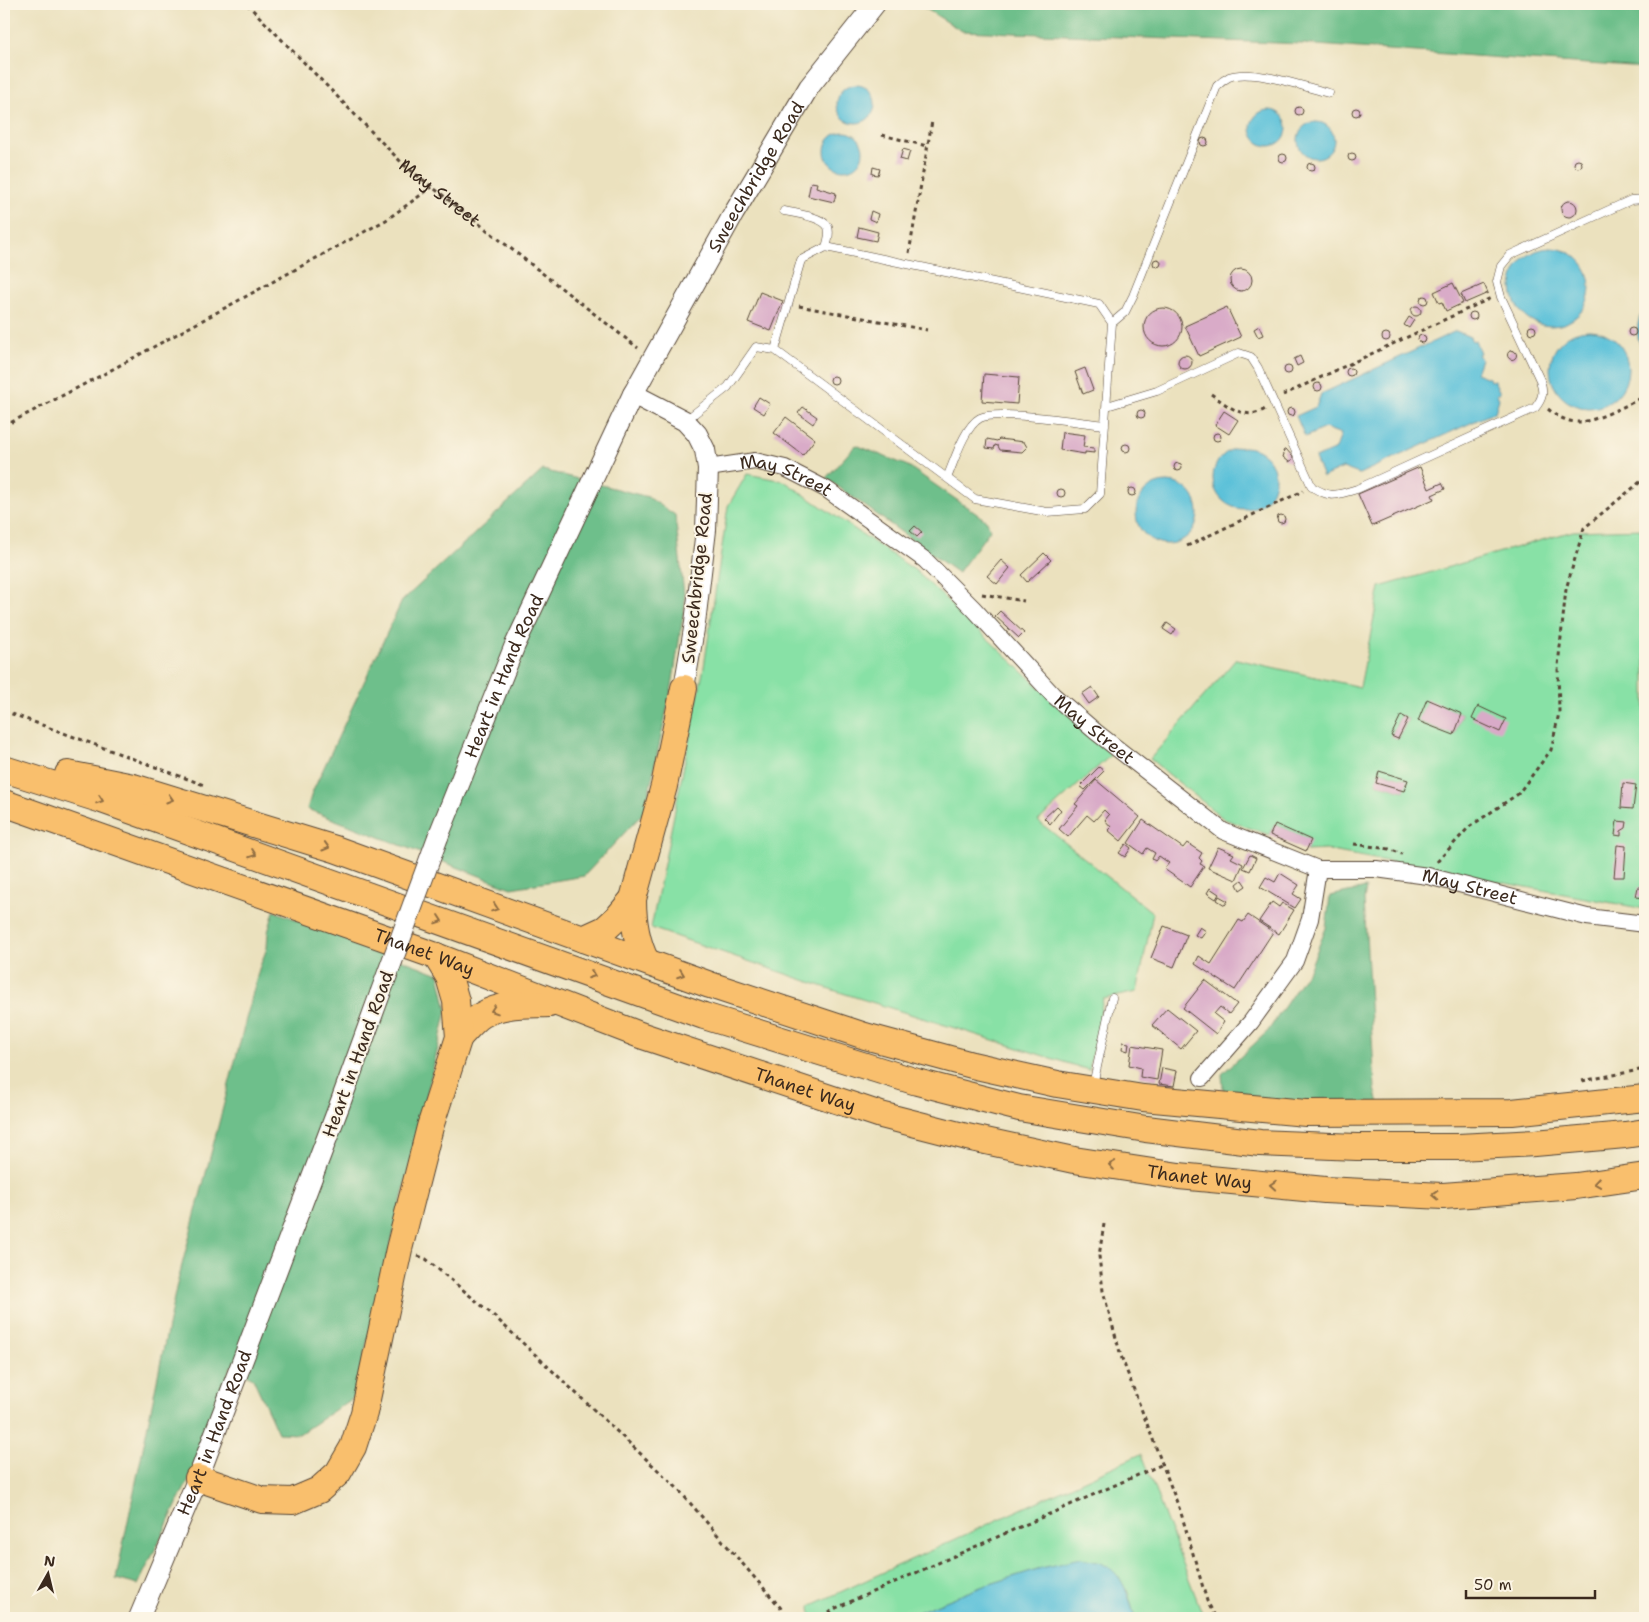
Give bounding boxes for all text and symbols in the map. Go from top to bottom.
street label: Sweechbridge Road [702,97,810,257]
street label: May Street [394,153,485,232]
street label: May Street [738,449,838,502]
street label: Sweechbridge Road [676,491,718,665]
street label: Heart in Hand Road [459,590,549,762]
street label: May Street [1049,689,1140,770]
one-way arrow [95,794,104,804]
one-way arrow [166,794,174,804]
one-way arrow [321,841,329,851]
one-way arrow [248,848,257,858]
street label: May Street [1420,863,1520,911]
one-way arrow [490,902,499,912]
one-way arrow [435,914,443,924]
street label: Thanet Way [371,923,478,982]
street label: Heart in Hand Road [317,967,399,1141]
one-way arrow [676,968,685,978]
one-way arrow [588,969,596,979]
one-way arrow [490,1004,499,1014]
street label: Thanet Way [751,1062,859,1118]
street label: Thanet Way [1145,1159,1253,1195]
one-way arrow [1107,1161,1116,1171]
one-way arrow [1593,1178,1601,1188]
one-way arrow [1269,1180,1277,1191]
one-way arrow [1431,1190,1438,1200]
street label: Heart in Hand Road [171,1347,257,1519]
north arrow [22,1550,72,1600]
text: N [43,1551,57,1571]
scale bar [1466,1567,1595,1599]
text: 50 m [1474,1575,1512,1595]

